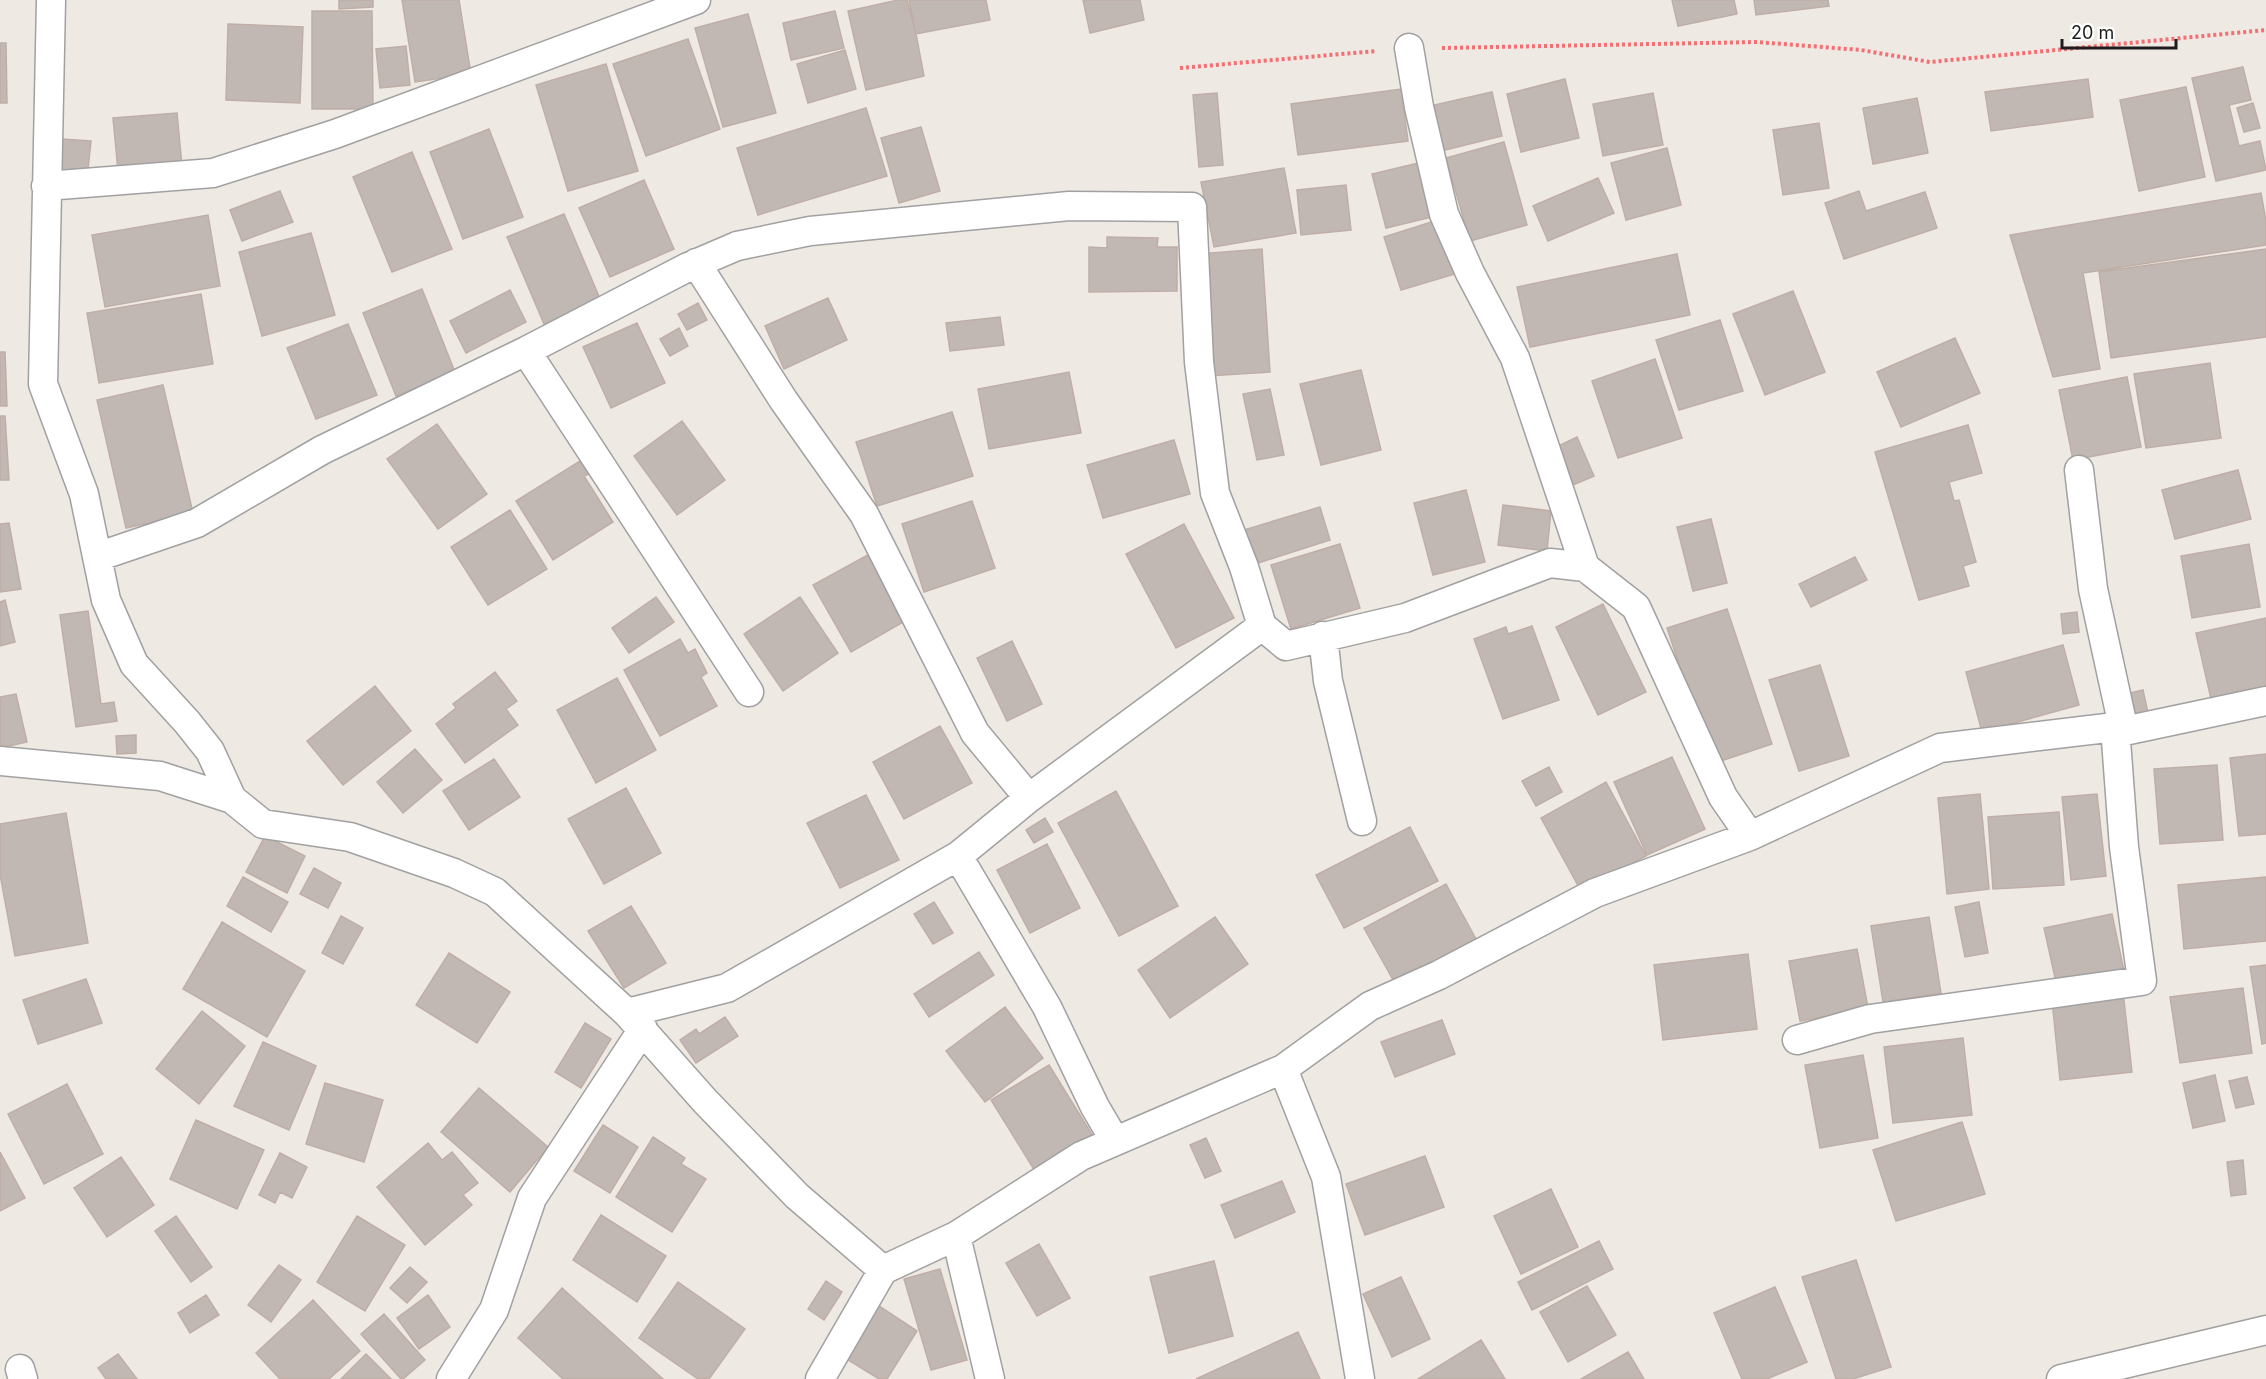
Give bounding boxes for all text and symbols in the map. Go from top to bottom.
scale bar [2062,12,2176,50]
text: 20 m [2071,22,2114,43]

